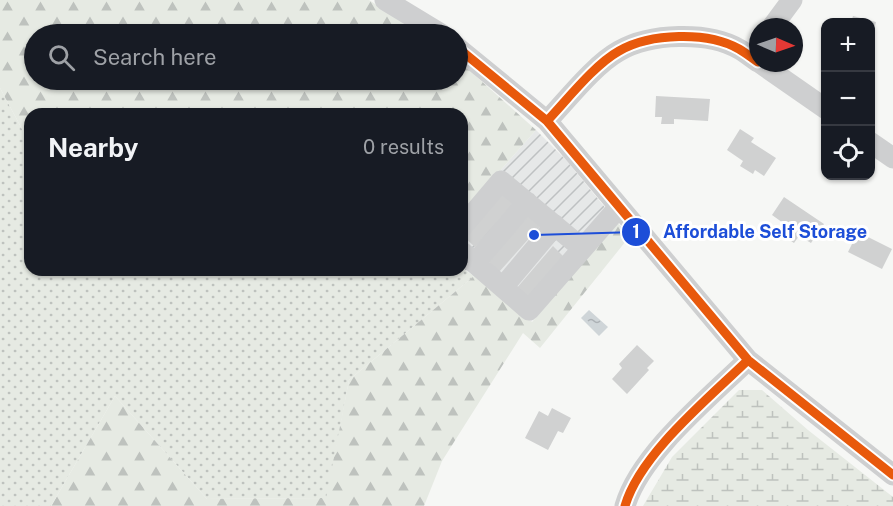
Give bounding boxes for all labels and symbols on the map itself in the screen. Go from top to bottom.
north arrow [749,18,803,72]
callout: Affordable Self Storage [621,214,879,250]
text: 1 [632,221,640,242]
text: Affordable Self Storage [663,221,867,242]

